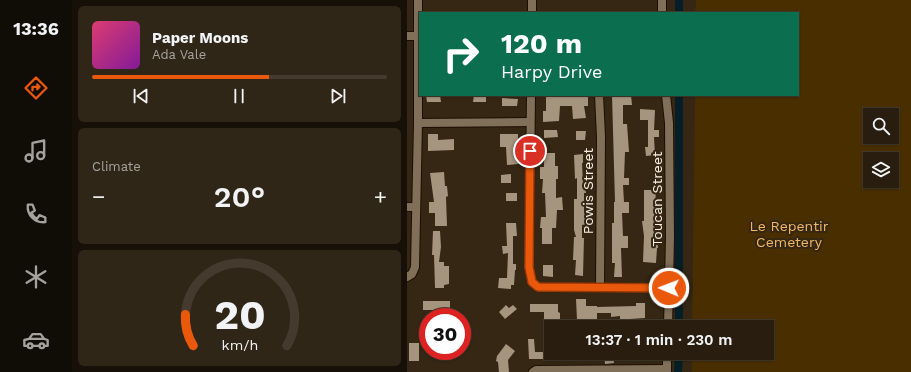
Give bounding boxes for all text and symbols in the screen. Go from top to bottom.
text: 13:36 [13,18,59,39]
text: 120 m [501,27,582,60]
icon: right [435,28,487,80]
text: Paper Moons [152,29,248,47]
text: Ada Vale [152,47,206,62]
text: Harpy Drive [501,61,602,82]
icon: directions [22,74,50,102]
icon: previous [130,85,152,107]
icon: pause [228,85,250,107]
icon: next [327,85,349,107]
map controls [863,108,899,188]
button: search [863,108,899,144]
pin [513,134,547,168]
icon: music [22,137,50,165]
icon: arrive [519,140,541,162]
street label: Powis Street [580,148,596,234]
street label: Toucan Street [649,151,665,247]
button: layers [863,152,899,188]
text: Climate [92,159,141,174]
text: 20° [214,179,265,214]
text: − [92,184,105,209]
text: + [374,184,387,209]
icon: phone [22,200,50,228]
park label: Le Repentir Cemetery [750,218,829,250]
icon: climate [22,263,50,291]
position arrow [648,267,690,309]
text: 20 [214,290,265,339]
speed limit sign: 30 [419,308,471,360]
icon: car [22,326,50,354]
text: 13:37 · 1 min · 230 m [586,331,732,349]
text: km/h [221,337,258,353]

